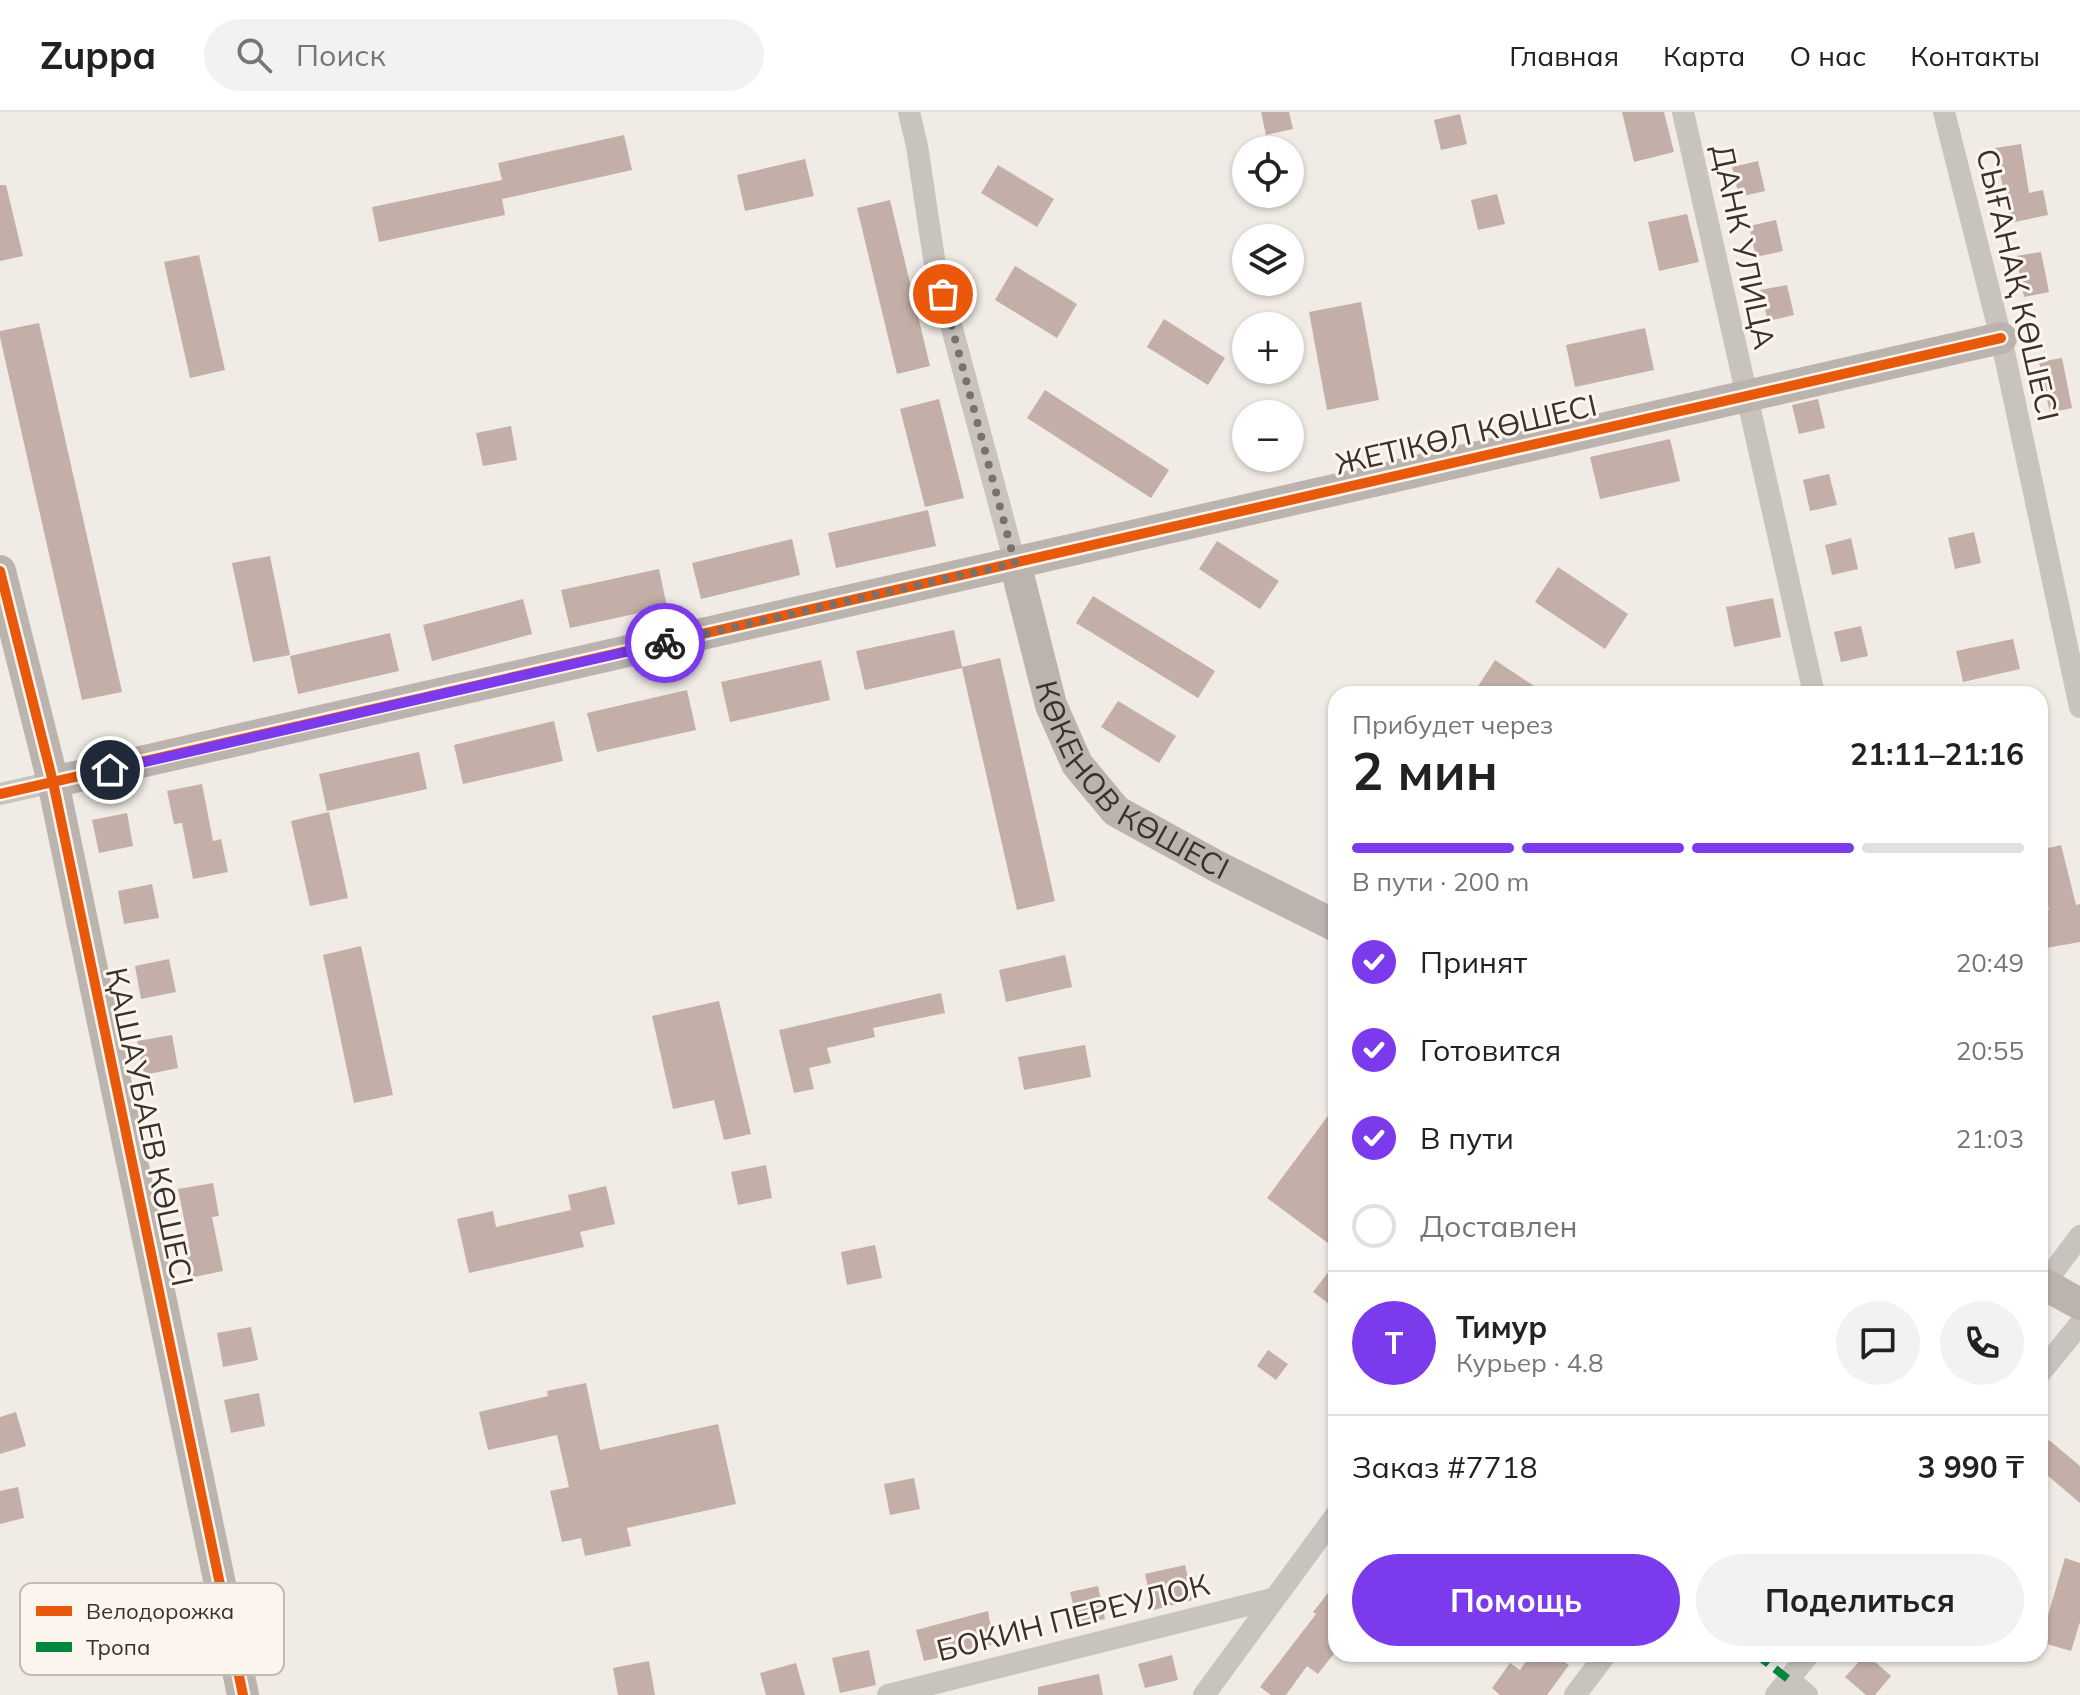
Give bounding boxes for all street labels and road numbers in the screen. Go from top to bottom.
street label: ДАНК УЛИЦА [1704,141,1784,352]
street label: СЫҒАНАҚ КӨШЕСІ [1968,145,2068,425]
street label: ЖЕТІКӨЛ КӨШЕСІ [1331,385,1600,483]
street label: КӨКЕНОВ КӨШЕСІ [1028,677,1235,887]
street label: ҚАШАУБАЕВ КӨШЕСІ [98,964,202,1290]
street label: БОКИН ПЕРЕУЛОК [932,1565,1213,1669]

